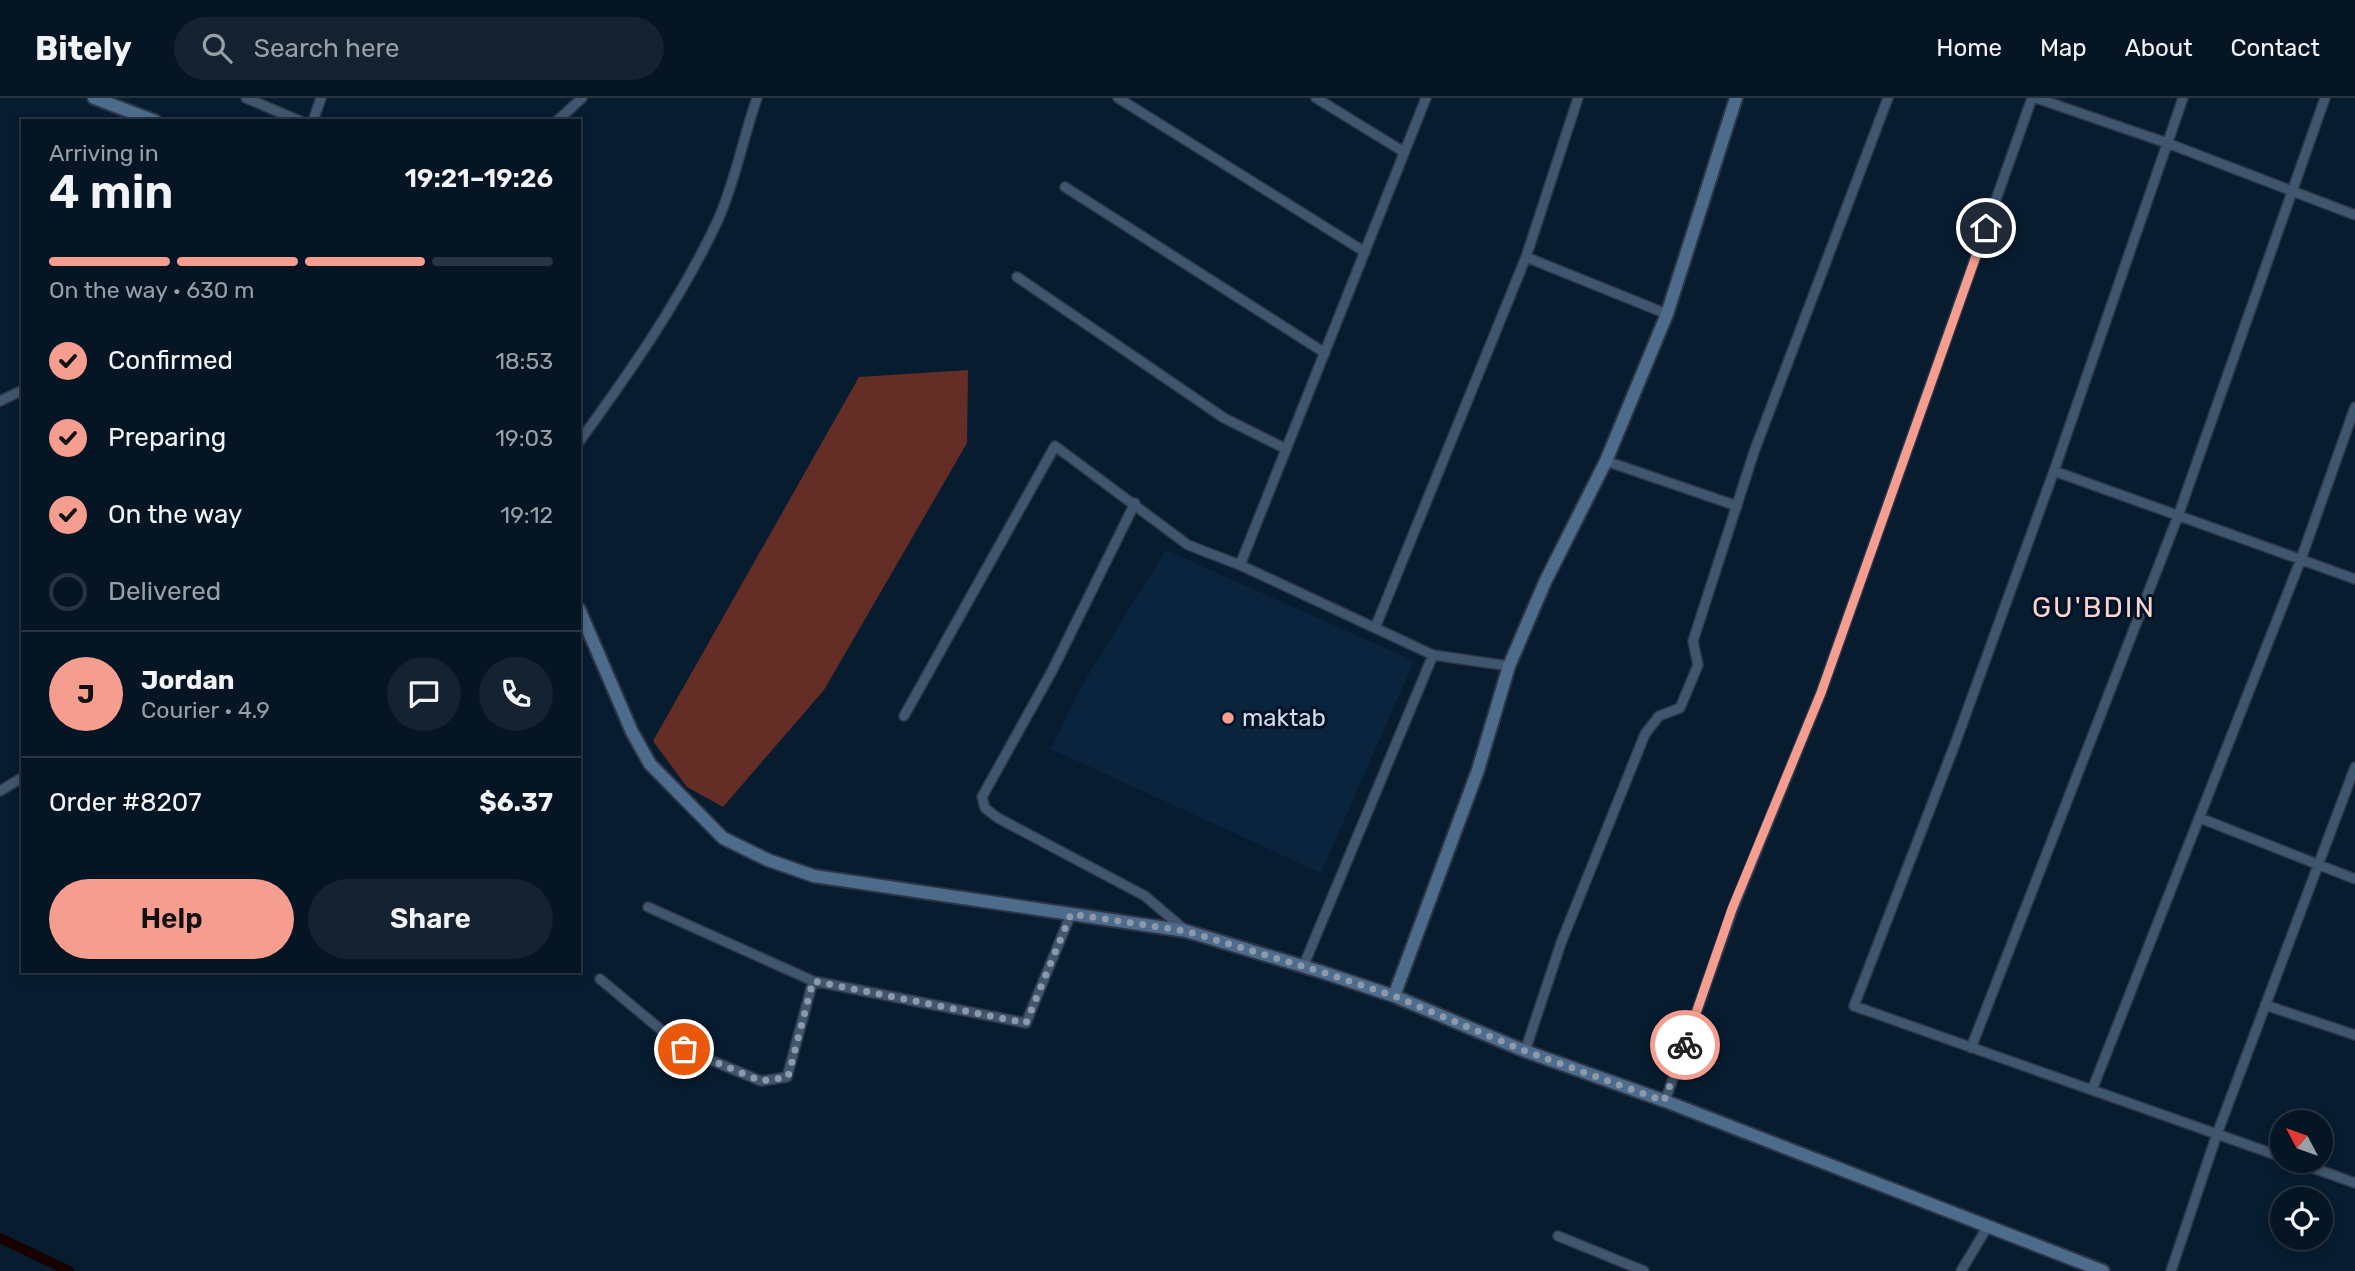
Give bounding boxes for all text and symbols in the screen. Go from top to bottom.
search box [174,17,664,80]
text: Bitely [35,29,132,68]
icon: search [198,29,236,67]
text: Search here [254,33,400,64]
text: Home [1936,34,2002,62]
text: Map [2040,34,2087,62]
text: About [2125,34,2193,62]
text: Contact [2231,34,2320,62]
text: Arriving in [49,139,159,167]
text: 19:21–19:26 [405,163,553,194]
text: 4 min [49,165,173,220]
pin [1956,198,2016,258]
icon: home [1967,209,2005,247]
text: On the way · 630 m [49,276,255,304]
icon: check [49,342,87,380]
text: Confirmed [108,345,233,376]
text: 18:53 [495,347,553,375]
icon: check [49,419,87,457]
text: Preparing [108,422,226,453]
text: 19:03 [495,424,553,452]
icon: check [49,496,87,534]
text: On the way [108,499,242,530]
text: 19:12 [500,501,553,529]
text: Delivered [108,576,221,607]
district label: GU'BDIN [2032,591,2156,624]
button: chat [387,657,461,731]
button: phone [479,657,553,731]
text: Jordan [141,665,234,696]
text: J [77,679,95,710]
text: Courier · 4.9 [141,696,270,724]
place label: maktab [1242,704,1326,732]
marker: maktab [1220,710,1236,726]
text: Order #8207 [49,787,202,818]
text: $6.37 [479,787,553,818]
button: Help [49,879,294,959]
button: Share [308,879,553,959]
courier [1650,1010,1720,1080]
pin [654,1019,714,1079]
icon: bike [1666,1026,1704,1064]
icon: bag [665,1030,703,1068]
north arrow [2270,1110,2333,1172]
map controls [2270,1110,2333,1250]
button: locate [2270,1187,2333,1250]

